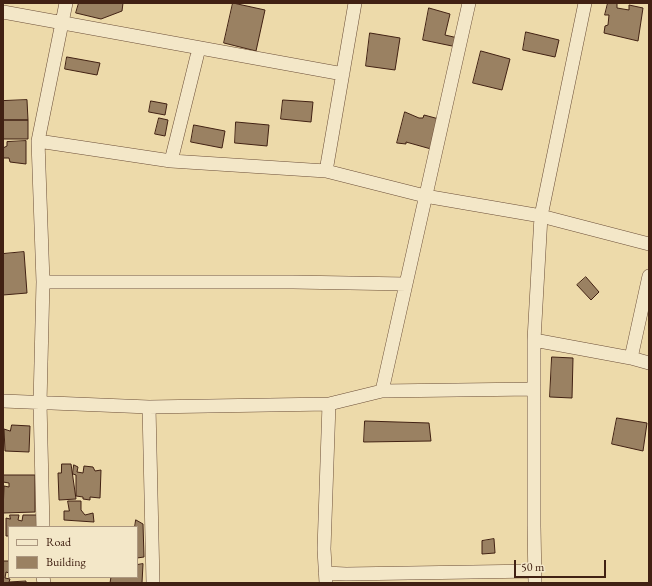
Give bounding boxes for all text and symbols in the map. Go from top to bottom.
legend [8,526,138,578]
text: Road [46,534,71,550]
scale bar [516,552,608,578]
text: Building [46,554,86,570]
text: 50 m [521,559,544,575]

